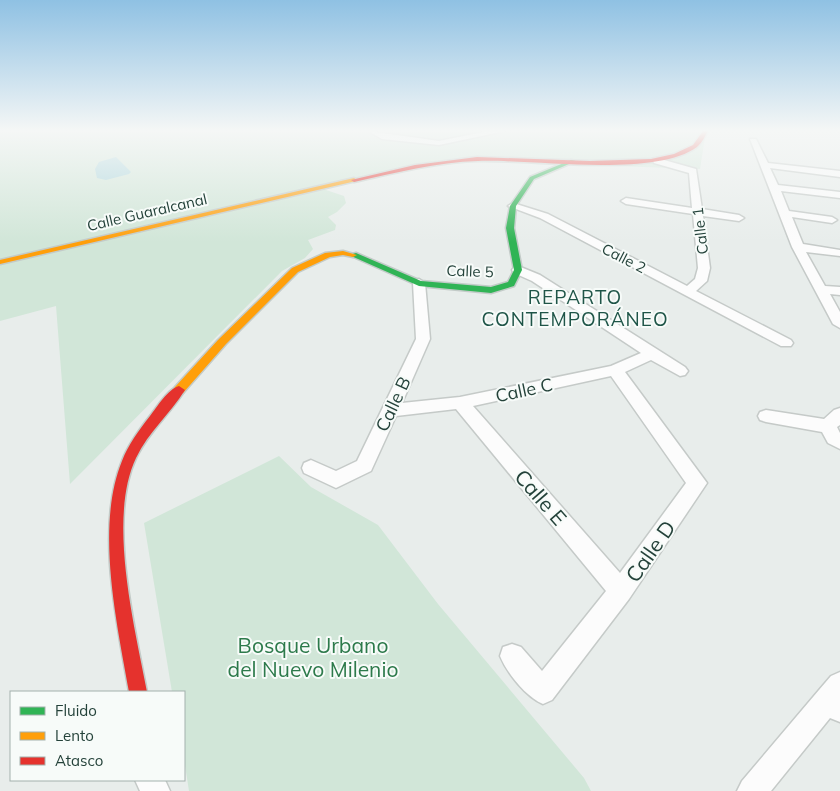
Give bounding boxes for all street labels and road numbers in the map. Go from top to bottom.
street label: Calle Guaralcanal [85,189,209,235]
street label: Calle 1 [688,206,712,256]
street label: Calle 2 [599,239,649,277]
street label: Calle 5 [446,261,494,281]
street label: Calle B [370,373,416,435]
street label: Calle C [493,373,555,407]
street label: Calle E [510,464,572,530]
street label: Calle D [619,515,681,587]

